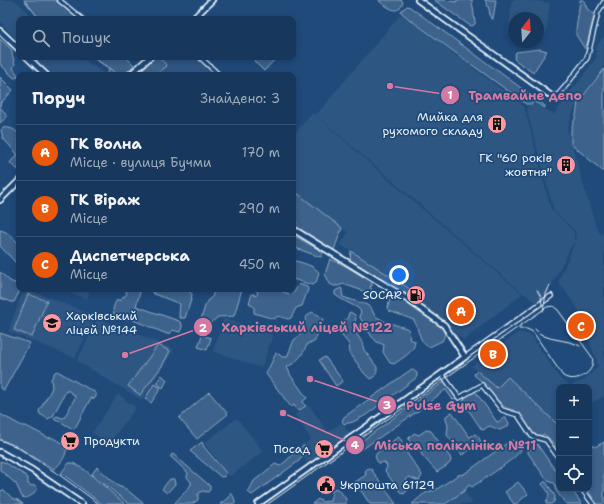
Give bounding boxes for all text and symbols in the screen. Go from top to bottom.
north arrow [508,12,544,48]
search box [16,16,296,60]
icon: search [30,27,52,49]
text: Пошук [62,28,111,48]
callout: Трамвайне депо [440,82,590,107]
text: Поруч [32,87,85,109]
text: 1 [447,87,453,103]
text: Трамвайне депо [468,87,582,104]
text: Знайдено: 3 [200,90,280,107]
place label: Мийка для рухомого складу [382,109,483,139]
building icon: Мийка для рухомого складу [486,113,508,135]
text: ГК Волна [70,134,142,154]
text: A [40,144,50,161]
text: 170 m [242,144,280,161]
place label: ГК "60 років жовтня" [479,150,552,180]
text: Місце · вулиця Бучми [70,154,211,171]
building icon: ГК "60 років жовтня" [555,154,577,176]
text: ГК Віраж [70,190,140,210]
text: B [41,200,49,217]
text: 290 m [238,200,280,217]
text: Місце [70,210,108,227]
text: Диспетчерська [70,246,190,266]
text: C [41,256,49,273]
text: 450 m [239,256,280,273]
your location [389,265,409,285]
text: Місце [70,266,108,283]
fuel station icon: SOCAR [405,284,427,306]
place label: SOCAR [363,287,402,303]
pin: A [448,296,474,326]
place label: Харківський ліцей №144 [66,308,138,338]
pin: C [568,311,594,341]
school or university icon: Харківський ліцей №144 [41,312,63,334]
callout: Харківський ліцей №122 [193,315,400,340]
text: Харківський ліцей №122 [222,319,392,336]
text: 2 [199,320,208,336]
pin: B [480,339,506,369]
map controls [556,384,592,492]
button: + [556,384,592,420]
callout: Pulse Gym [377,393,484,418]
text: 3 [383,397,391,413]
text: Pulse Gym [406,397,476,414]
button: − [556,420,592,456]
supermarket icon: Продукти [59,430,81,452]
place label: Продукти [84,433,140,449]
callout: Міська поліклініка №11 [345,433,544,458]
text: 4 [351,437,360,453]
text: Міська поліклініка №11 [374,437,536,454]
supermarket icon: Посад [313,438,335,460]
place label: Посад [274,441,310,457]
button: locate [556,456,592,492]
public building icon: Укрпошта 61129 [315,474,337,496]
place label: Укрпошта 61129 [340,477,435,493]

